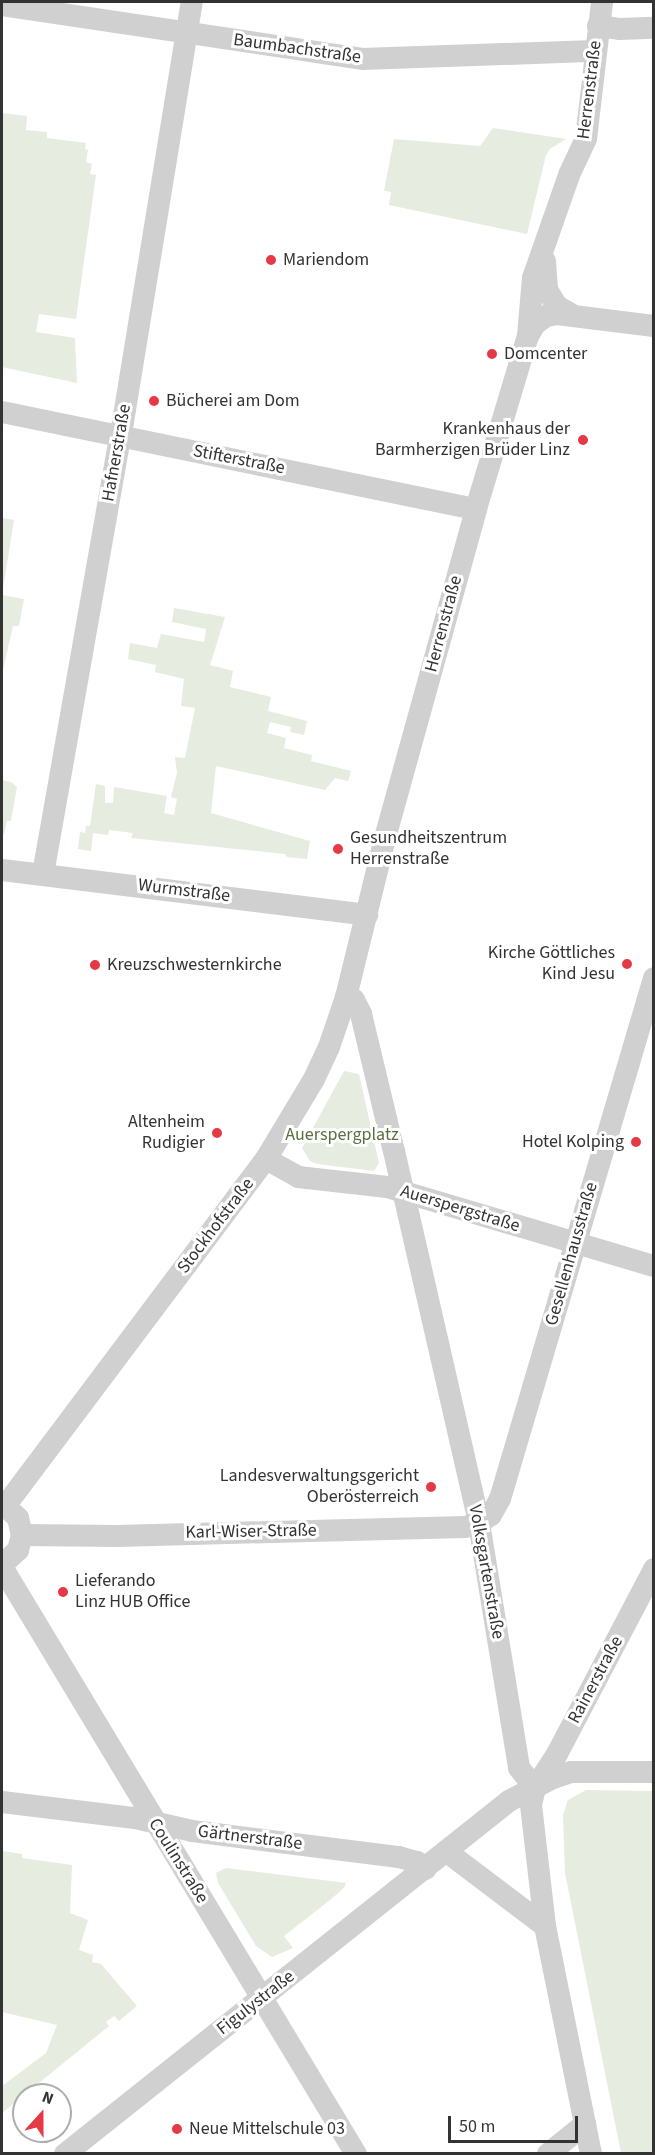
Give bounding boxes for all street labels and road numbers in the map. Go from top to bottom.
street label: Baumbachstraße [232,29,362,69]
street label: Herrenstraße [573,39,607,141]
street label: Hafnerstraße [98,403,136,503]
street label: Stifterstraße [191,441,287,479]
street label: Herrenstraße [421,573,467,675]
street label: Wurmstraße [137,875,231,907]
street label: Stockhofstraße [173,1174,259,1278]
street label: Gesellenhausstraße [541,1180,603,1328]
street label: Auerspergstraße [398,1181,522,1237]
street label: Volksgartenstraße [464,1503,508,1641]
street label: Karl-Wiser-Straße [185,1520,317,1544]
street label: Rainerstraße [564,1633,628,1727]
street label: Coulinstraße [143,1815,213,1907]
street label: Gärtnerstraße [197,1821,303,1855]
street label: Figulystraße [213,1966,299,2040]

